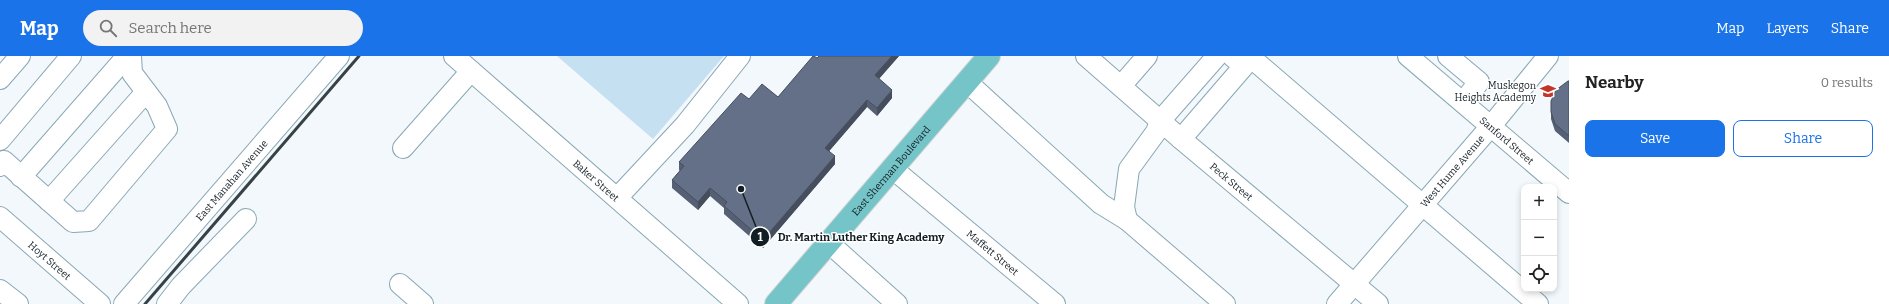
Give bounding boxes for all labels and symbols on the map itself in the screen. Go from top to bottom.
place label: Muskegon Heights Academy [1455,80,1537,104]
school or university icon: Muskegon Heights Academy [1539,82,1557,100]
street label: Sanford Street [1477,115,1536,168]
street label: East Sherman Boulevard [850,124,933,218]
street label: West Hume Avenue [1418,133,1487,210]
street label: East Manahan Avenue [194,138,271,224]
street label: Baker Street [570,158,621,205]
street label: Peck Street [1207,161,1255,204]
callout: Dr. Martin Luther King Academy [750,225,952,248]
street label: Maffett Street [964,228,1021,278]
text: 1 [757,230,763,244]
text: Dr. Martin Luther King Academy [778,231,945,244]
street label: Hoyt Street [25,239,73,283]

